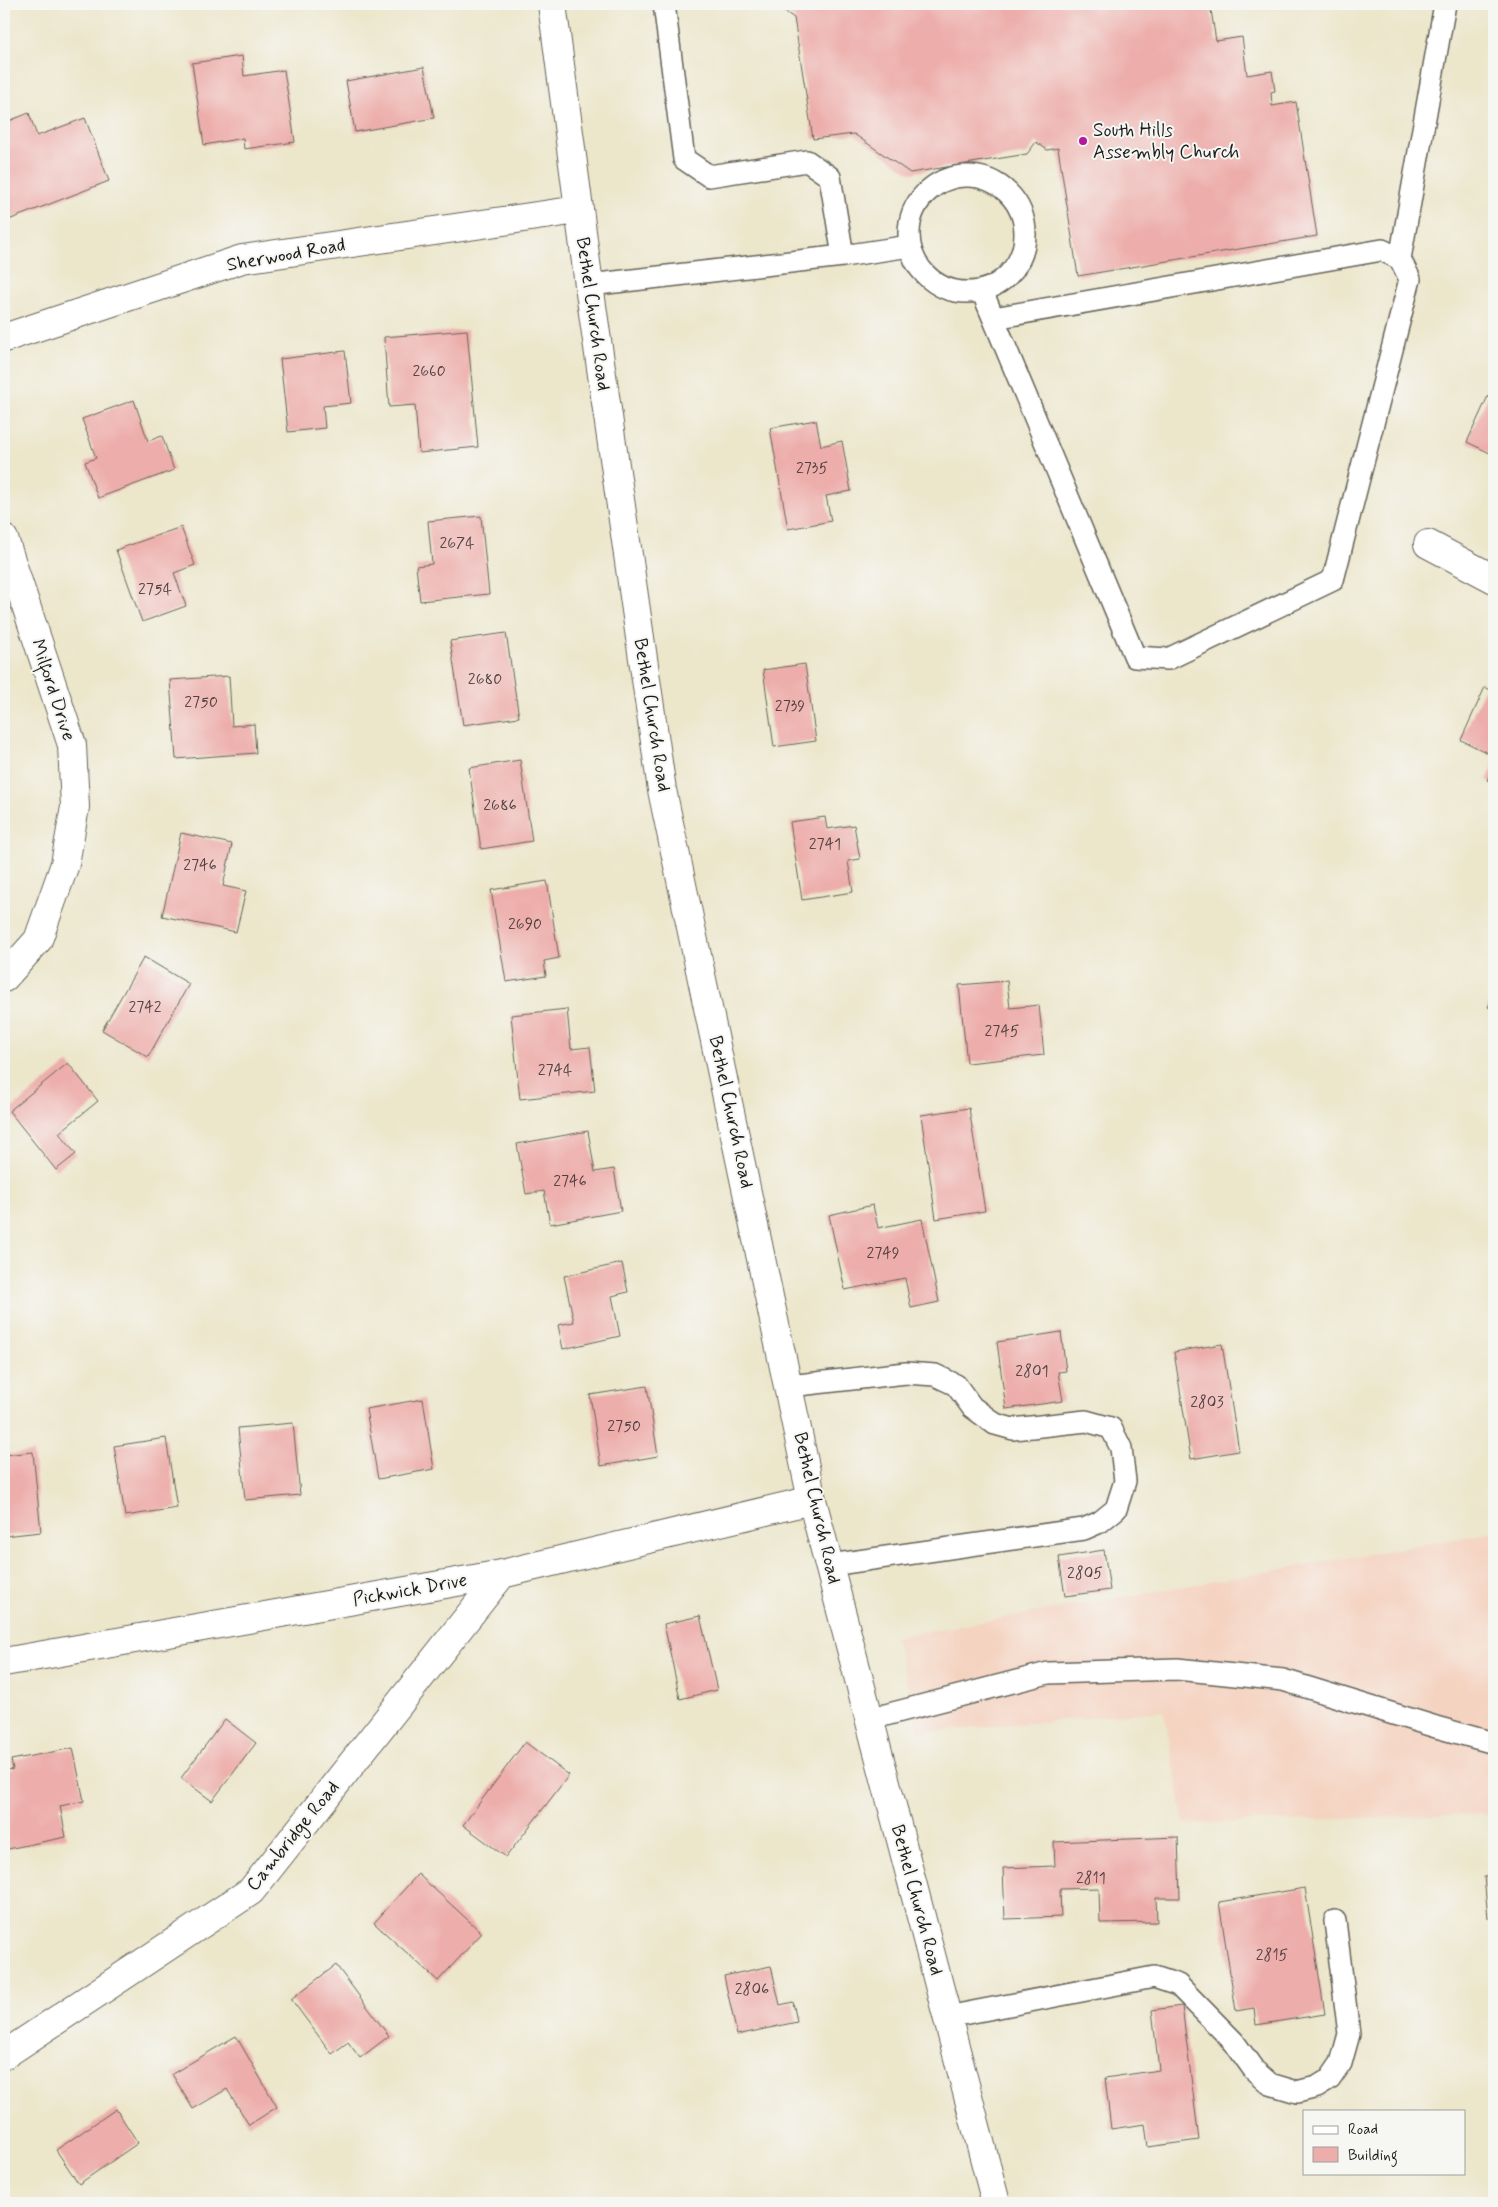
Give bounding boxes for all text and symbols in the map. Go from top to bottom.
place label: South Hills Assembly Church [1093,118,1239,165]
marker: South Hills Assembly Church [1077,135,1089,147]
street label: Sherwood Road [225,232,347,278]
street label: Bethel Church Road [570,235,616,393]
house number: 2660 [412,361,446,382]
house number: 2735 [796,458,828,479]
house number: 2674 [440,533,474,554]
house number: 2754 [138,579,172,600]
street label: Milford Drive [22,636,81,745]
street label: Bethel Church Road [628,636,676,794]
house number: 2680 [468,669,502,690]
house number: 2750 [184,692,218,713]
house number: 2739 [775,696,805,717]
house number: 2686 [483,795,517,816]
house number: 2741 [809,834,841,855]
house number: 2746 [183,855,217,876]
house number: 2690 [508,914,542,935]
house number: 2742 [128,997,162,1018]
house number: 2745 [985,1021,1019,1042]
street label: Bethel Church Road [703,1034,759,1190]
house number: 2744 [538,1060,572,1081]
house number: 2746 [553,1171,587,1192]
house number: 2749 [866,1243,900,1264]
house number: 2801 [1015,1361,1049,1382]
house number: 2803 [1190,1392,1224,1413]
house number: 2750 [607,1416,641,1437]
street label: Bethel Church Road [787,1430,847,1586]
house number: 2805 [1067,1563,1103,1584]
street label: Pickwick Drive [351,1568,469,1612]
street label: Cambridge Road [241,1776,347,1898]
street label: Bethel Church Road [885,1822,949,1978]
house number: 2811 [1076,1868,1106,1889]
house number: 2815 [1256,1945,1288,1966]
house number: 2806 [735,1979,769,2000]
legend [1303,2110,1466,2174]
text: Road [1348,2120,1378,2140]
text: Building [1348,2146,1398,2167]

